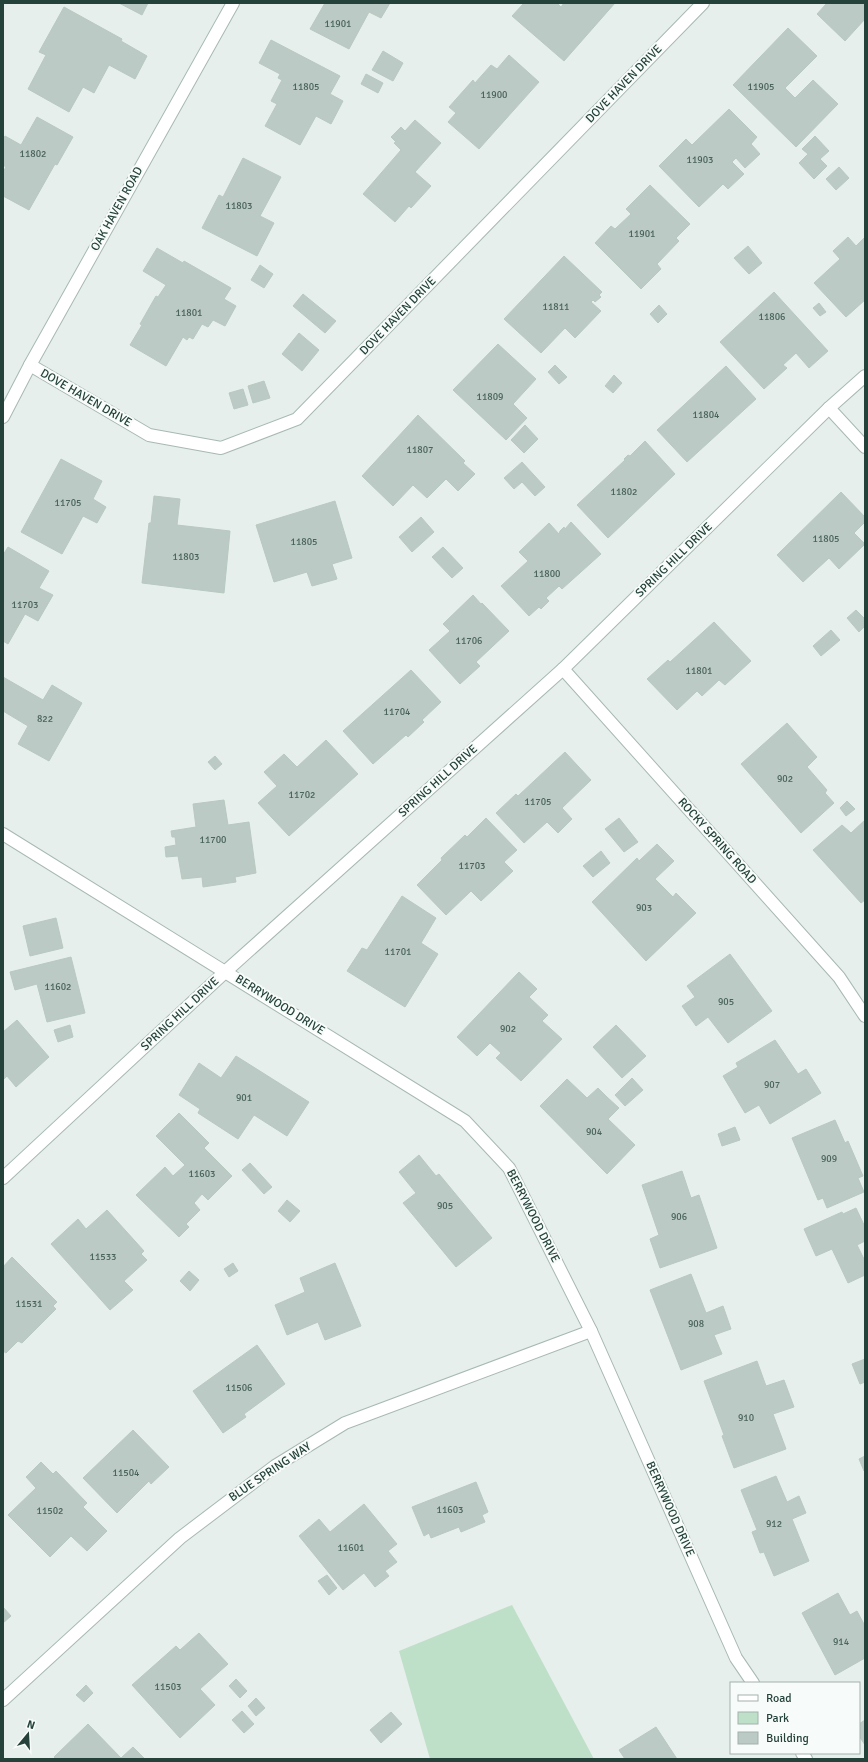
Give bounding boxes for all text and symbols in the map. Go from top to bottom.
house number: 11901 [324,18,352,30]
street label: DOVE HAVEN DRIVE [583,41,665,126]
house number: 11805 [292,81,320,93]
house number: 11905 [747,81,775,93]
house number: 11900 [480,89,508,101]
house number: 11802 [19,148,47,160]
house number: 11903 [686,154,714,166]
street label: OAK HAVEN ROAD [88,164,146,254]
house number: 11803 [225,200,253,212]
house number: 11901 [628,228,656,240]
street label: DOVE HAVEN DRIVE [357,273,439,358]
house number: 11811 [542,301,570,313]
house number: 11801 [175,307,203,319]
house number: 11806 [758,311,786,323]
street label: DOVE HAVEN DRIVE [38,366,135,430]
house number: 11809 [476,391,504,403]
house number: 11804 [692,409,720,421]
house number: 11807 [406,444,434,456]
house number: 11802 [610,486,638,498]
house number: 11705 [54,497,82,509]
street label: SPRING HILL DRIVE [632,519,716,601]
house number: 11805 [812,533,840,545]
house number: 11805 [290,536,318,548]
house number: 11803 [172,551,200,563]
house number: 11800 [533,568,561,580]
house number: 11703 [11,599,39,611]
house number: 11706 [455,635,483,647]
house number: 11801 [685,665,713,677]
house number: 11704 [383,706,411,718]
house number: 822 [37,713,53,725]
street label: SPRING HILL DRIVE [395,741,481,821]
house number: 902 [777,773,793,785]
house number: 11702 [288,789,316,801]
street label: ROCKY SPRING ROAD [674,795,760,887]
house number: 11705 [524,796,552,808]
house number: 11700 [199,834,227,846]
house number: 11703 [458,860,486,872]
house number: 903 [636,902,652,914]
house number: 11701 [384,946,412,958]
street label: BERRYWOOD DRIVE [232,971,328,1039]
street label: SPRING HILL DRIVE [138,974,222,1054]
house number: 11602 [44,981,72,993]
house number: 905 [718,996,734,1008]
house number: 902 [500,1023,516,1035]
house number: 907 [764,1079,780,1091]
house number: 901 [236,1092,252,1104]
house number: 904 [586,1126,603,1138]
house number: 909 [821,1153,837,1165]
street label: BERRYWOOD DRIVE [503,1167,563,1265]
house number: 11603 [188,1168,216,1180]
house number: 905 [437,1200,453,1212]
house number: 906 [671,1211,687,1223]
house number: 11533 [89,1251,117,1263]
house number: 11531 [15,1298,43,1310]
house number: 908 [688,1318,704,1330]
house number: 11506 [225,1382,253,1394]
house number: 910 [738,1412,754,1424]
street label: BLUE SPRING WAY [226,1439,314,1505]
street label: BERRYWOOD DRIVE [642,1459,698,1559]
house number: 11504 [112,1467,140,1479]
house number: 11603 [436,1504,464,1516]
house number: 11502 [36,1505,64,1517]
house number: 912 [766,1518,782,1530]
house number: 11601 [337,1542,365,1554]
house number: 914 [833,1636,850,1648]
house number: 11503 [154,1681,182,1693]
legend [730,1682,860,1754]
text: Road [766,1691,792,1706]
text: Park [766,1711,789,1726]
north arrow [8,1714,48,1754]
text: N [25,1718,37,1732]
text: Building [766,1731,809,1746]

